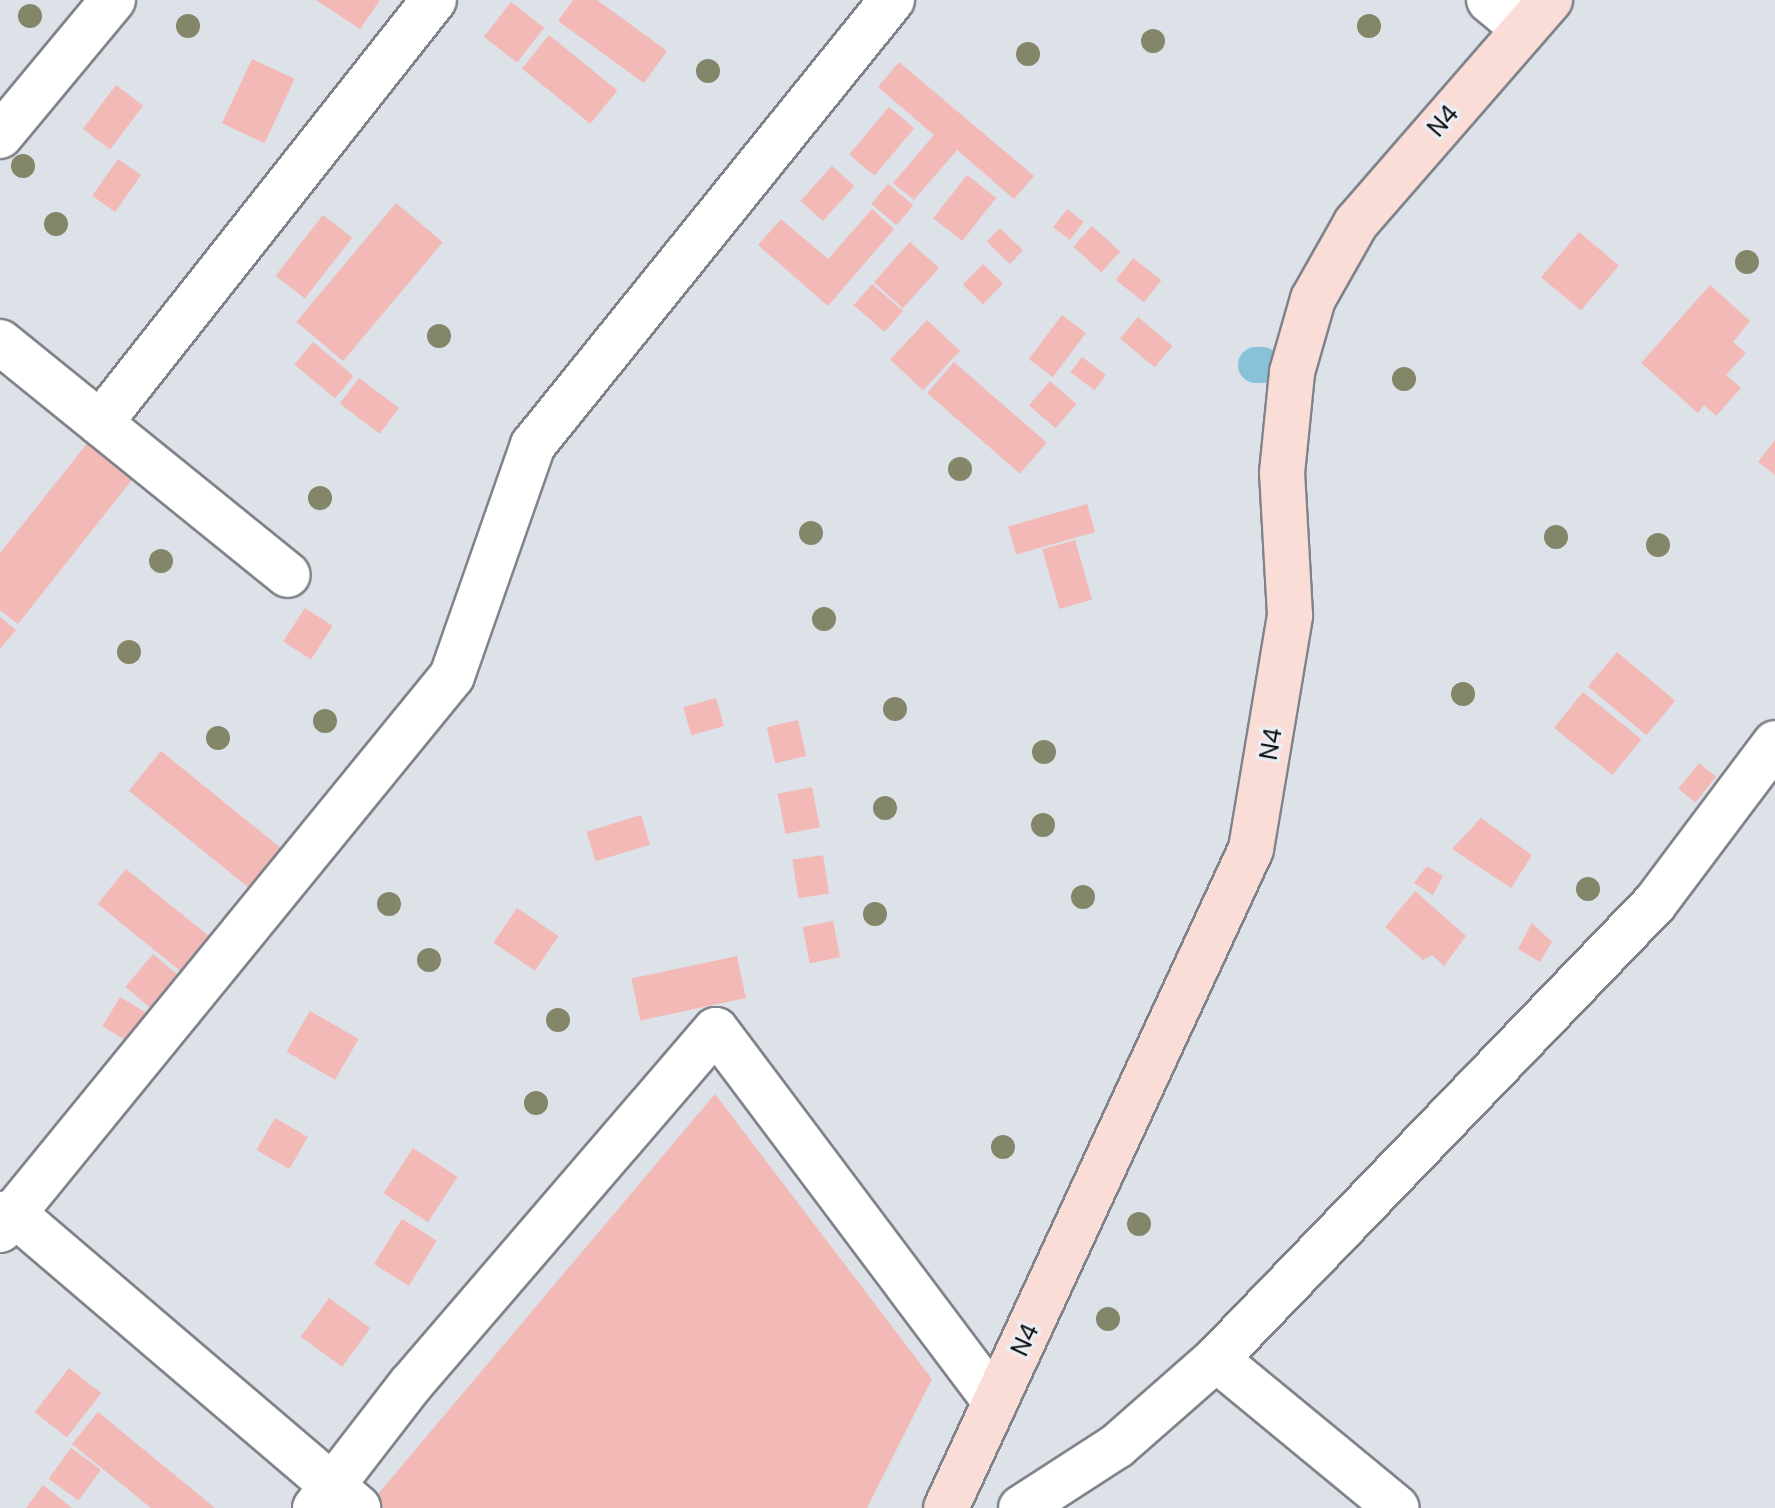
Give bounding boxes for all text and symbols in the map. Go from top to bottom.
street label: N4 [1422,99,1464,143]
street label: N4 [1254,726,1288,762]
street label: N4 [1005,1319,1045,1361]

